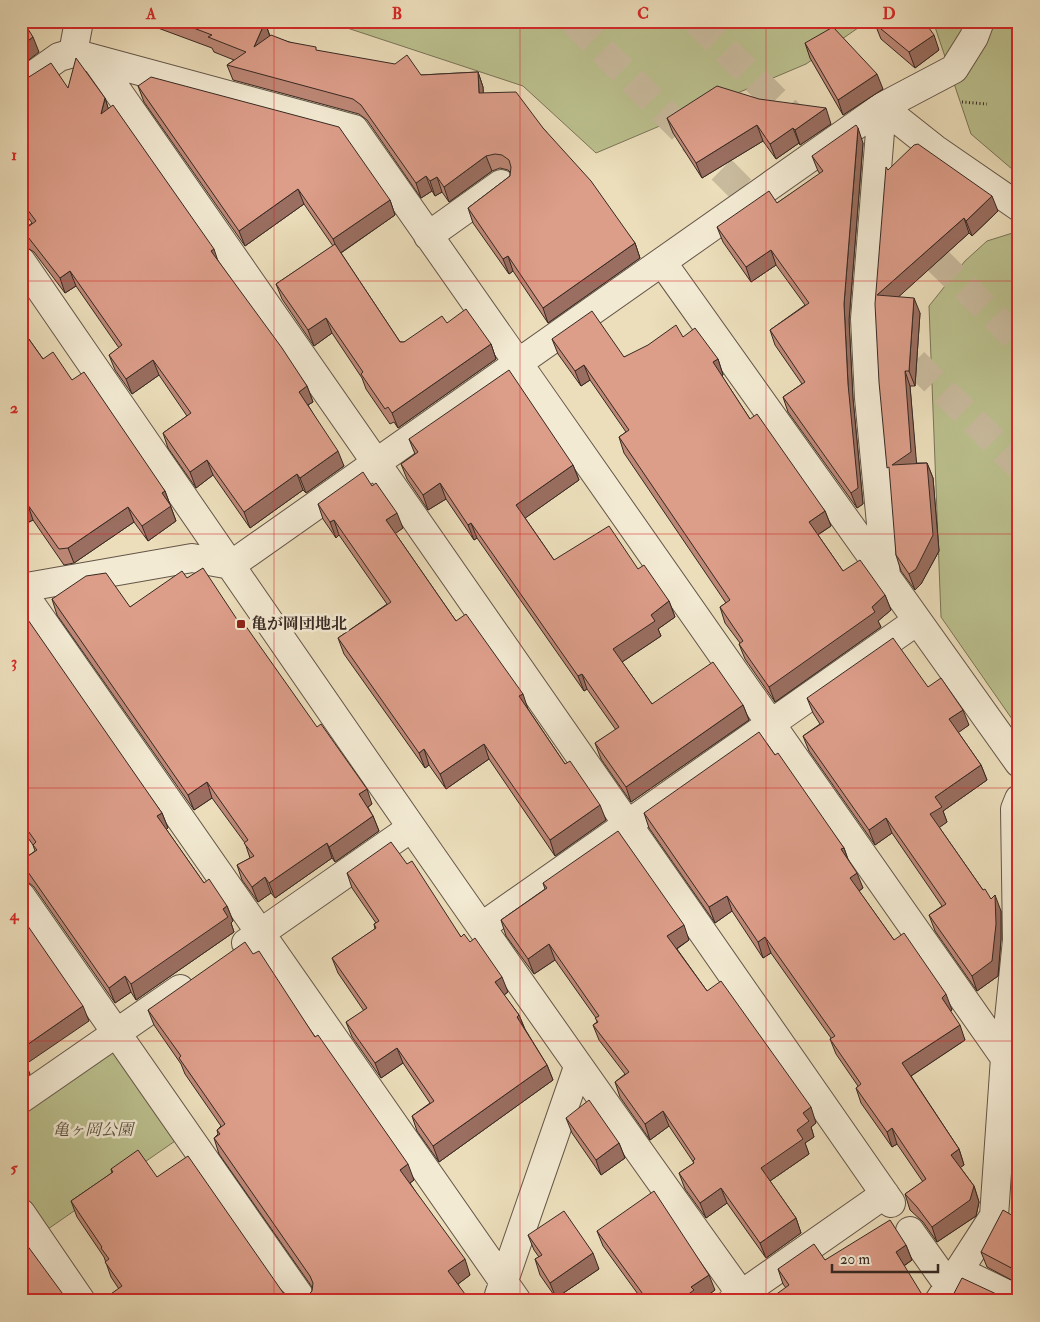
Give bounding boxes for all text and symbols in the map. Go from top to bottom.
text: A [145,4,157,24]
text: B [392,4,402,24]
text: C [637,4,649,24]
text: D [882,4,896,24]
text: 1 [11,145,17,165]
text: 2 [10,398,18,418]
place label: 亀が岡団地北 [251,614,347,634]
marker: 亀が岡団地北 [235,618,247,630]
text: 3 [11,652,17,672]
text: 4 [9,905,20,925]
park label: 亀ヶ岡公園 [53,1120,136,1140]
text: 5 [10,1158,18,1178]
scale bar [832,1242,939,1274]
text: 20 m [840,1250,870,1269]

